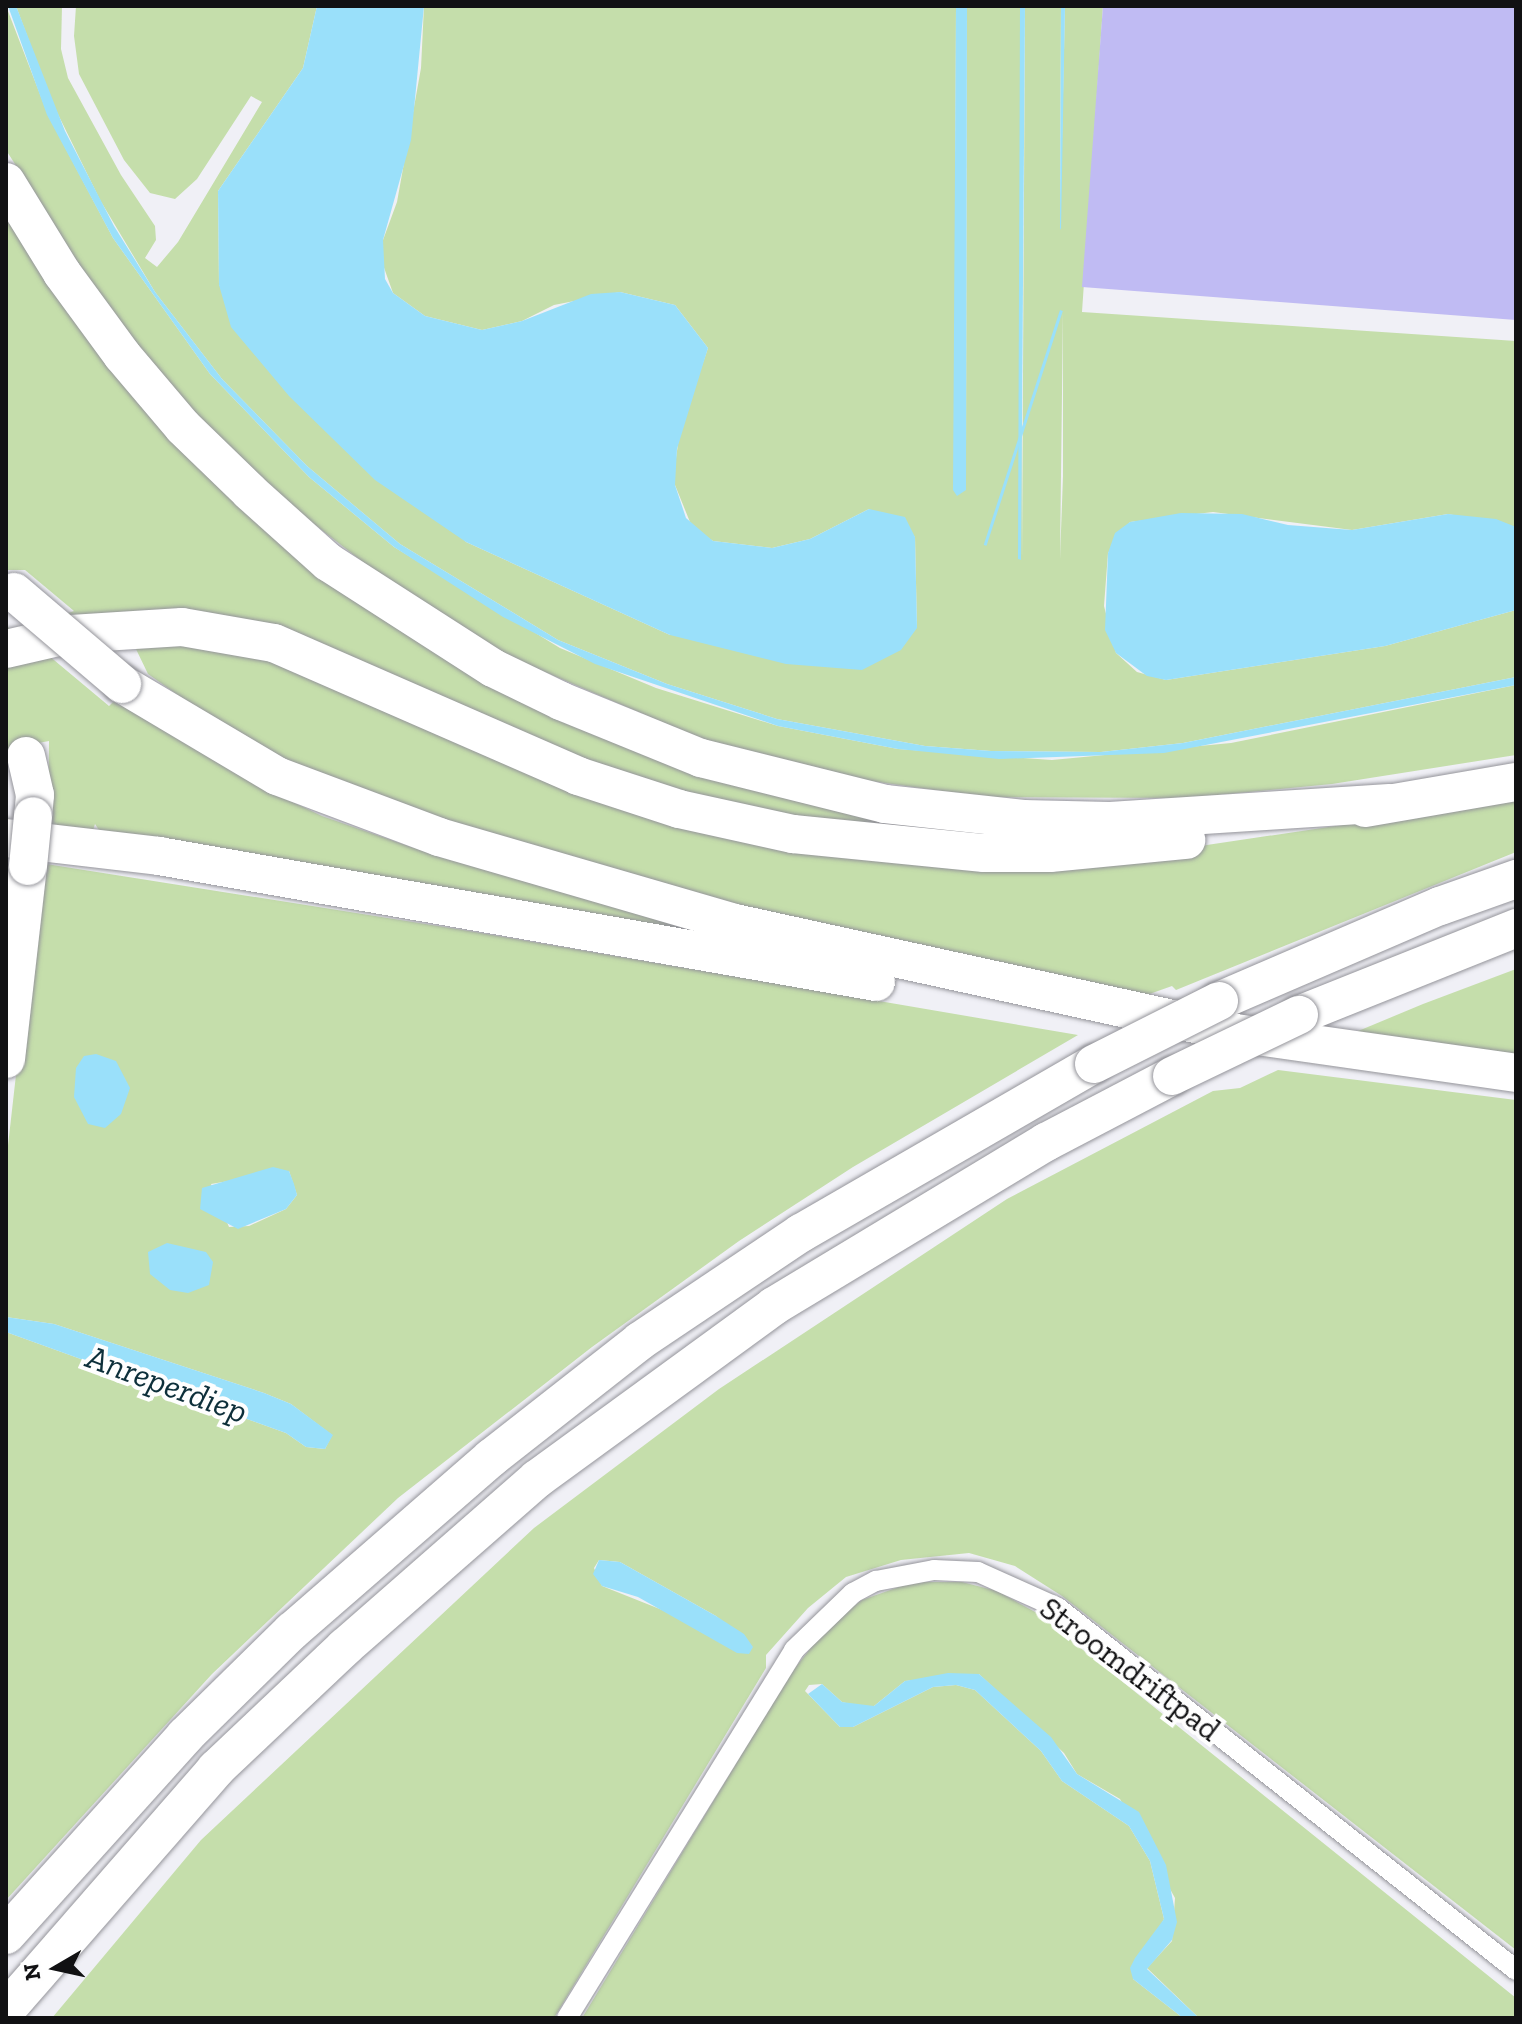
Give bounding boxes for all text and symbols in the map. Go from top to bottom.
water label: Anreperdiep [81,1336,253,1432]
street label: Stroomdriftpad [1032,1589,1228,1749]
north arrow [16,1928,96,2008]
text: N [17,1961,46,1982]

